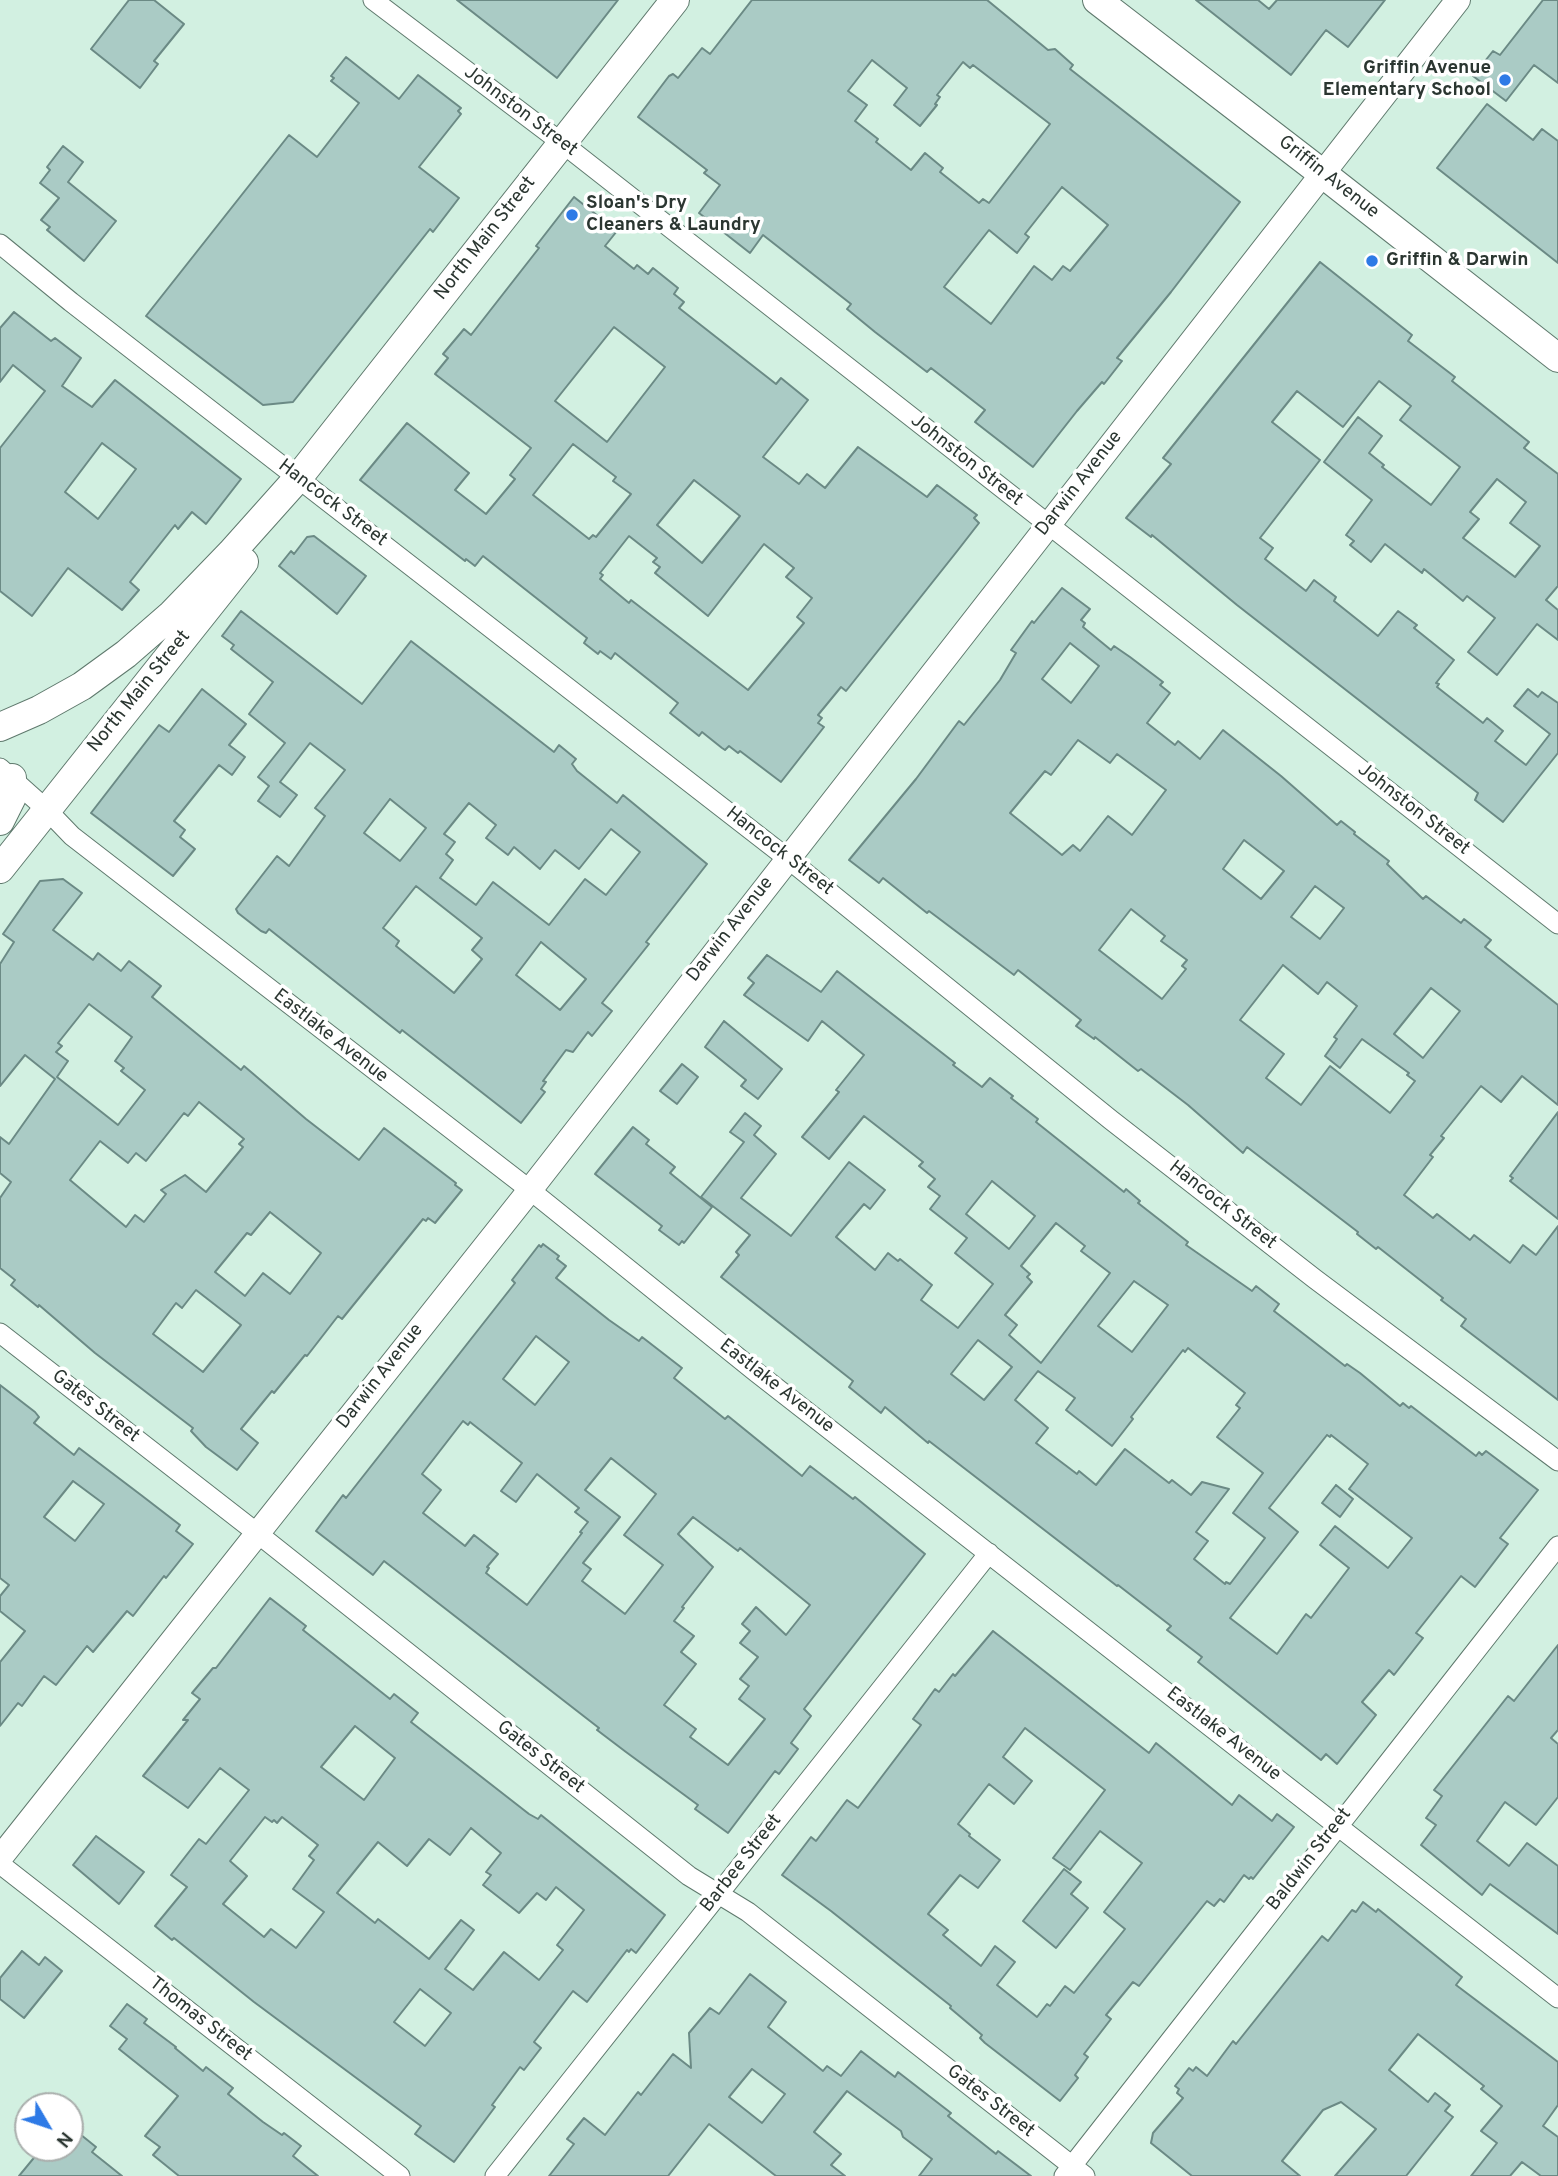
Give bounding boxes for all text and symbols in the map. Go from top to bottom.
place label: Griffin Avenue Elementary School [1323,58,1491,102]
street label: Johnston Street [459,62,581,162]
marker: Griffin Avenue Elementary School [1497,72,1513,88]
street label: Griffin Avenue [1273,132,1383,224]
street label: North Main Street [431,173,541,305]
place label: Sloan's Dry Cleaners & Laundry [586,193,761,237]
marker: Sloan's Dry Cleaners & Laundry [564,207,580,223]
place label: Griffin & Darwin [1386,250,1528,272]
marker: Griffin & Darwin [1364,253,1380,269]
street label: Johnston Street [905,410,1027,512]
street label: Darwin Avenue [1032,427,1128,541]
street label: Hancock Street [273,456,391,552]
street label: North Main Street [84,626,196,758]
street label: Johnston Street [1352,759,1474,861]
street label: Hancock Street [720,803,838,901]
street label: Darwin Avenue [683,873,779,987]
street label: Eastlake Avenue [268,985,392,1089]
street label: Hancock Street [1163,1157,1281,1255]
street label: Darwin Avenue [333,1320,429,1434]
street label: Eastlake Avenue [714,1335,838,1439]
street label: Gates Street [46,1366,144,1448]
street label: Eastlake Avenue [1161,1683,1285,1787]
street label: Gates Street [491,1717,589,1799]
street label: Baldwin Street [1263,1804,1357,1916]
street label: Barbee Street [696,1810,788,1918]
street label: Thomas Street [144,1973,256,2067]
street label: Gates Street [941,2061,1039,2143]
north arrow [14,2092,84,2162]
text: N [50,2126,77,2152]

